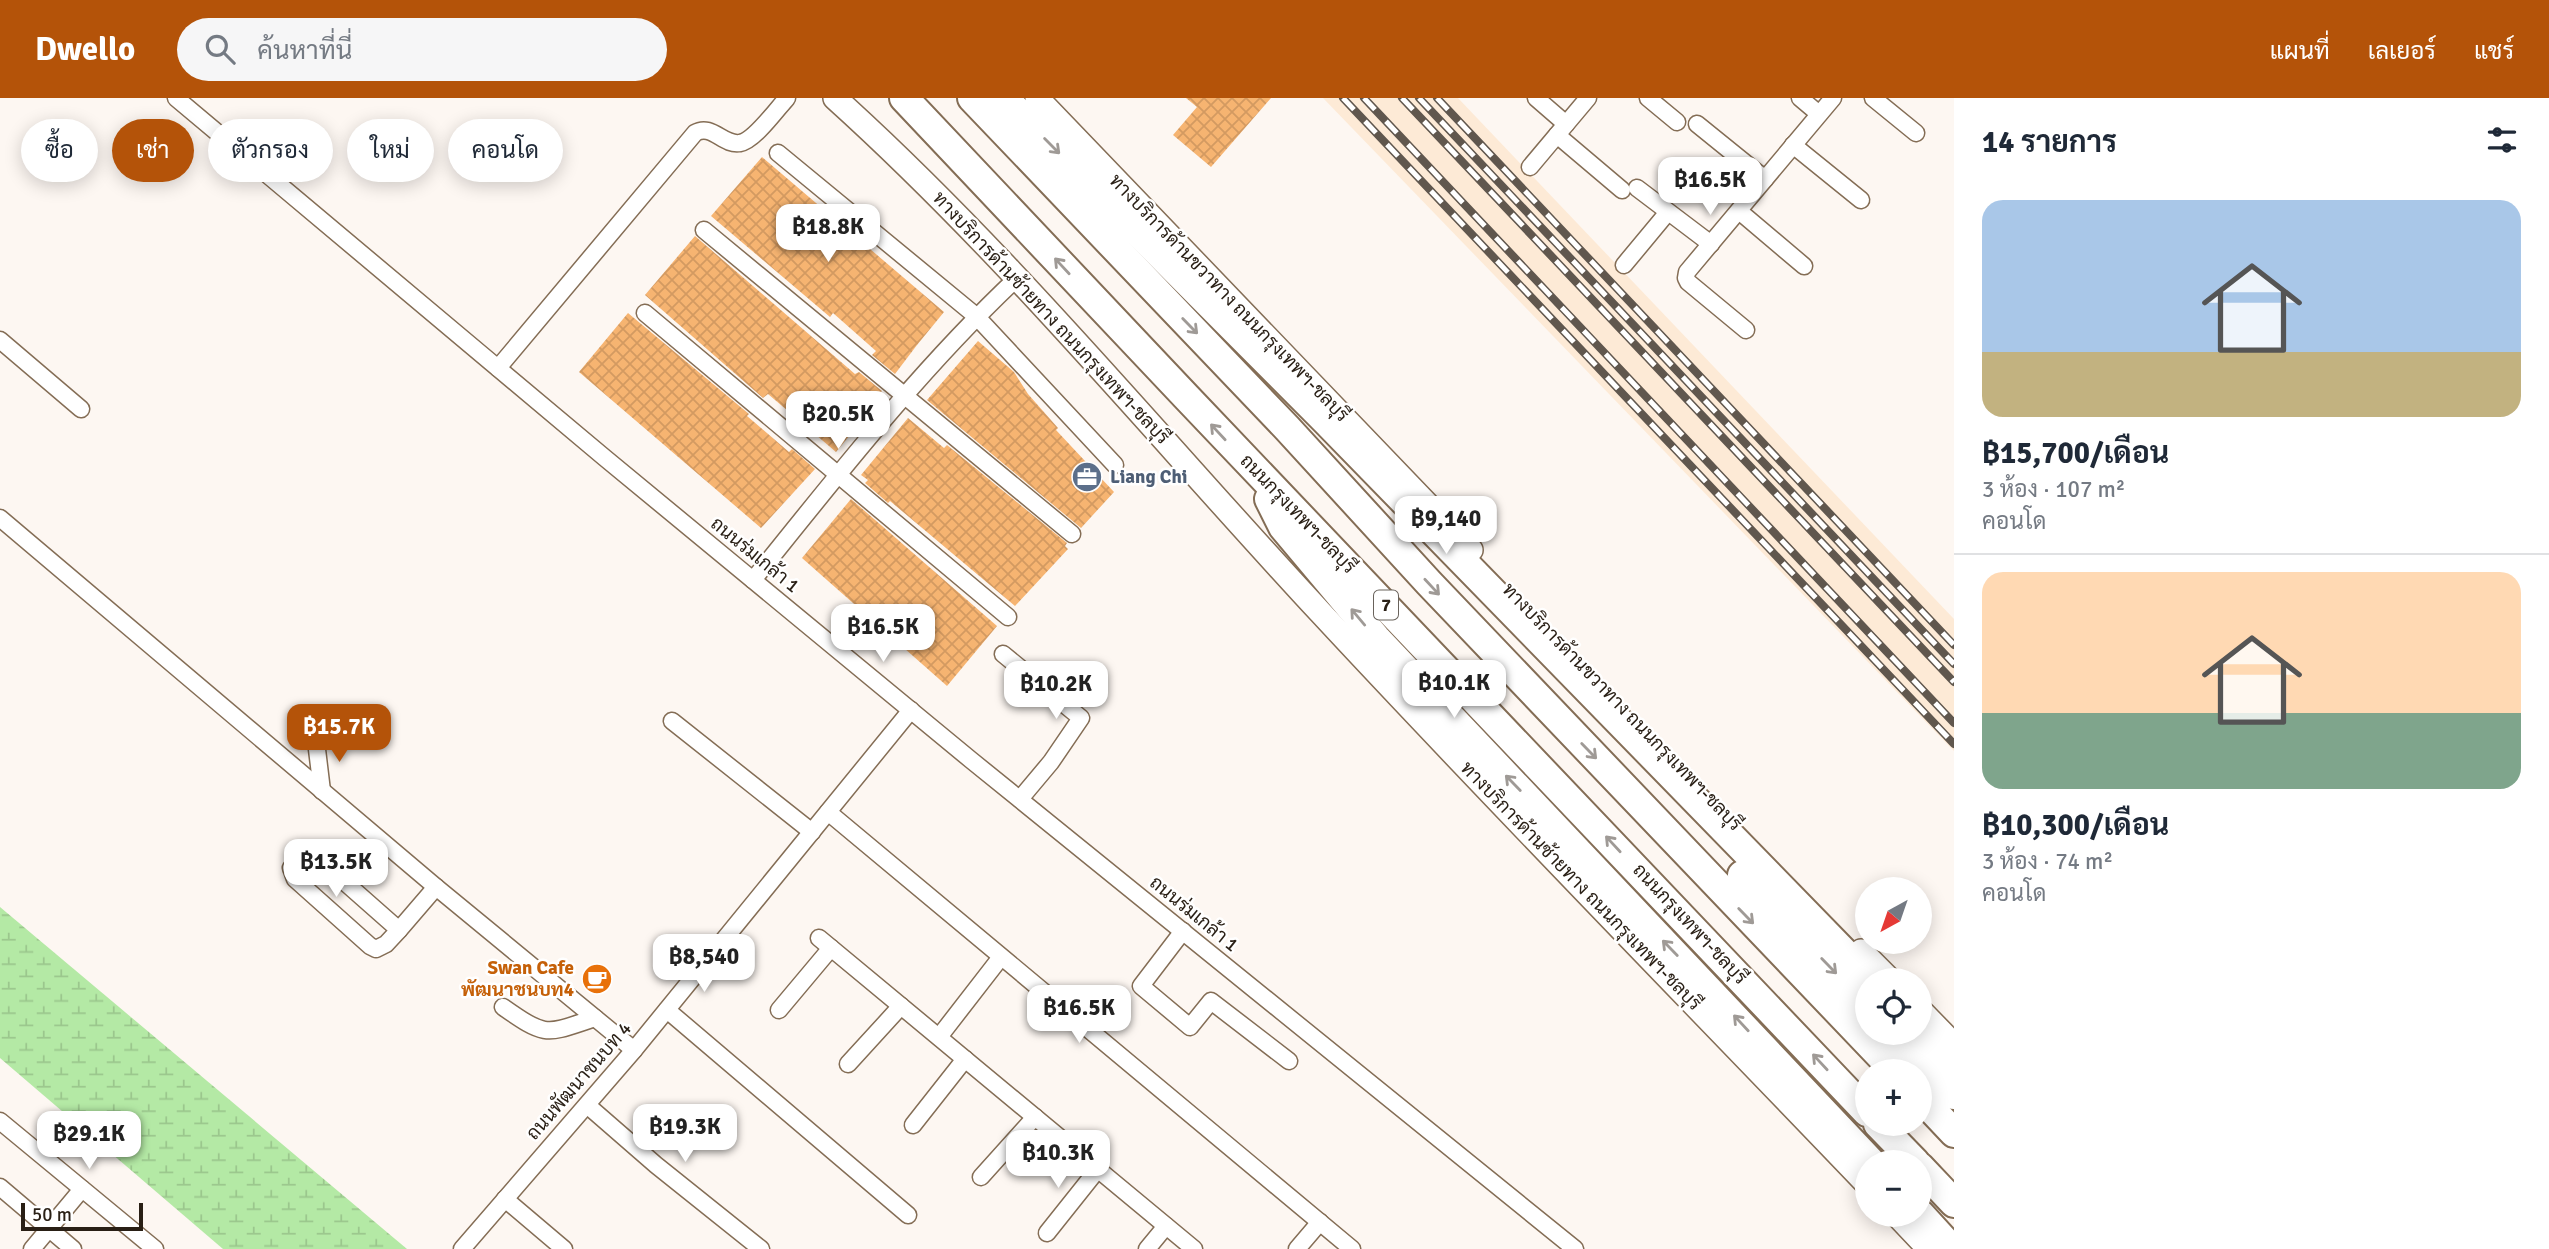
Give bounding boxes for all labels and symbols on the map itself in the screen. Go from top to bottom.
one-way arrow [1043,138,1060,155]
pin: ฿16.5K [1653,158,1767,217]
street label: ทางบริการด้านขวาทาง ถนนกรุงเทพฯ-ชลบุรี [1104,168,1355,427]
street label: ทางบริการด้านซ้ายทาง ถนนกรุงเทพฯ-ชลบุรี [927,186,1175,449]
pin: ฿18.8K [771,204,885,264]
one-way arrow [1054,258,1071,275]
one-way arrow [1181,317,1198,334]
pin: ฿20.5K [781,392,895,451]
one-way arrow [1210,424,1227,441]
street label: ถนนกรุงเทพฯ-ชลบุรี [1235,448,1362,579]
office icon: Liang Chi [1070,460,1104,494]
place label: Liang Chi [1110,465,1187,489]
pin: ฿9,140 [1389,496,1503,556]
street label: ถนนร่มเกล้า 1 [706,512,804,598]
street label: ทางบริการด้านขวาทาง ถนนกรุงเทพฯ-ชลบุรี [1497,577,1748,836]
one-way arrow [1424,578,1441,595]
road number: 7 [1374,590,1398,620]
pin: ฿16.5K [826,604,940,664]
one-way arrow [1350,608,1366,626]
pin: ฿10.1K [1397,660,1511,720]
pin: ฿10.2K [999,662,1113,721]
pin: ฿15.7K [282,704,396,764]
one-way arrow [1581,742,1598,759]
street label: ทางบริการด้านซ้ายทาง ถนนกรุงเทพฯ-ชลบุรี [1456,757,1706,1015]
one-way arrow [1505,774,1521,792]
one-way arrow [1605,836,1622,853]
pin: ฿13.5K [279,840,393,899]
street label: ถนนกรุงเทพฯ-ชลบุรี [1628,859,1752,989]
street label: ถนนร่มเกล้า 1 [1145,871,1243,957]
north arrow [1855,877,1932,954]
one-way arrow [1738,907,1755,924]
pin: ฿8,540 [647,934,761,994]
one-way arrow [1661,940,1678,957]
place label: Swan Cafe พัฒนาชนบท4 [461,956,574,1002]
one-way arrow [1821,958,1838,975]
cafe icon: Swan Cafe พัฒนาชนบท4 [580,962,614,996]
pin: ฿16.5K [1022,986,1136,1045]
one-way arrow [1732,1015,1749,1032]
street label: ถนนพัฒนาชนบท 4 [521,1017,637,1145]
one-way arrow [1812,1054,1829,1071]
pin: ฿19.3K [628,1104,742,1164]
pin: ฿29.1K [32,1112,146,1171]
pin: ฿10.3K [1001,1130,1115,1190]
scale bar [21,1200,144,1232]

